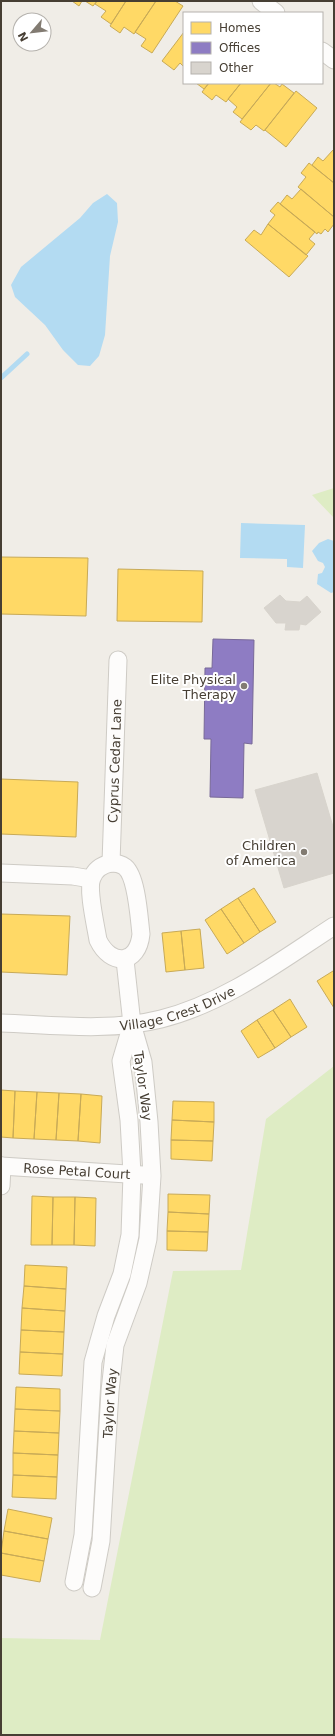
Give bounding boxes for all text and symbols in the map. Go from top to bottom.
north arrow [12,12,52,52]
legend [183,12,323,84]
text: Homes [219,21,261,35]
text: N [16,29,32,44]
text: Offices [219,41,260,55]
text: Other [219,61,253,75]
place label: Elite Physical Therapy [150,672,236,702]
marker: Elite Physical Therapy [239,681,249,691]
street label: Cyprus Cedar Lane [105,699,124,823]
place label: Children of America [226,838,296,868]
marker: Children of America [299,847,309,857]
street label: Village Crest Drive [119,983,237,1033]
street label: Taylor Way [131,1049,155,1122]
street label: Rose Petal Court [23,1160,131,1182]
street label: Taylor Way [100,1367,120,1440]

